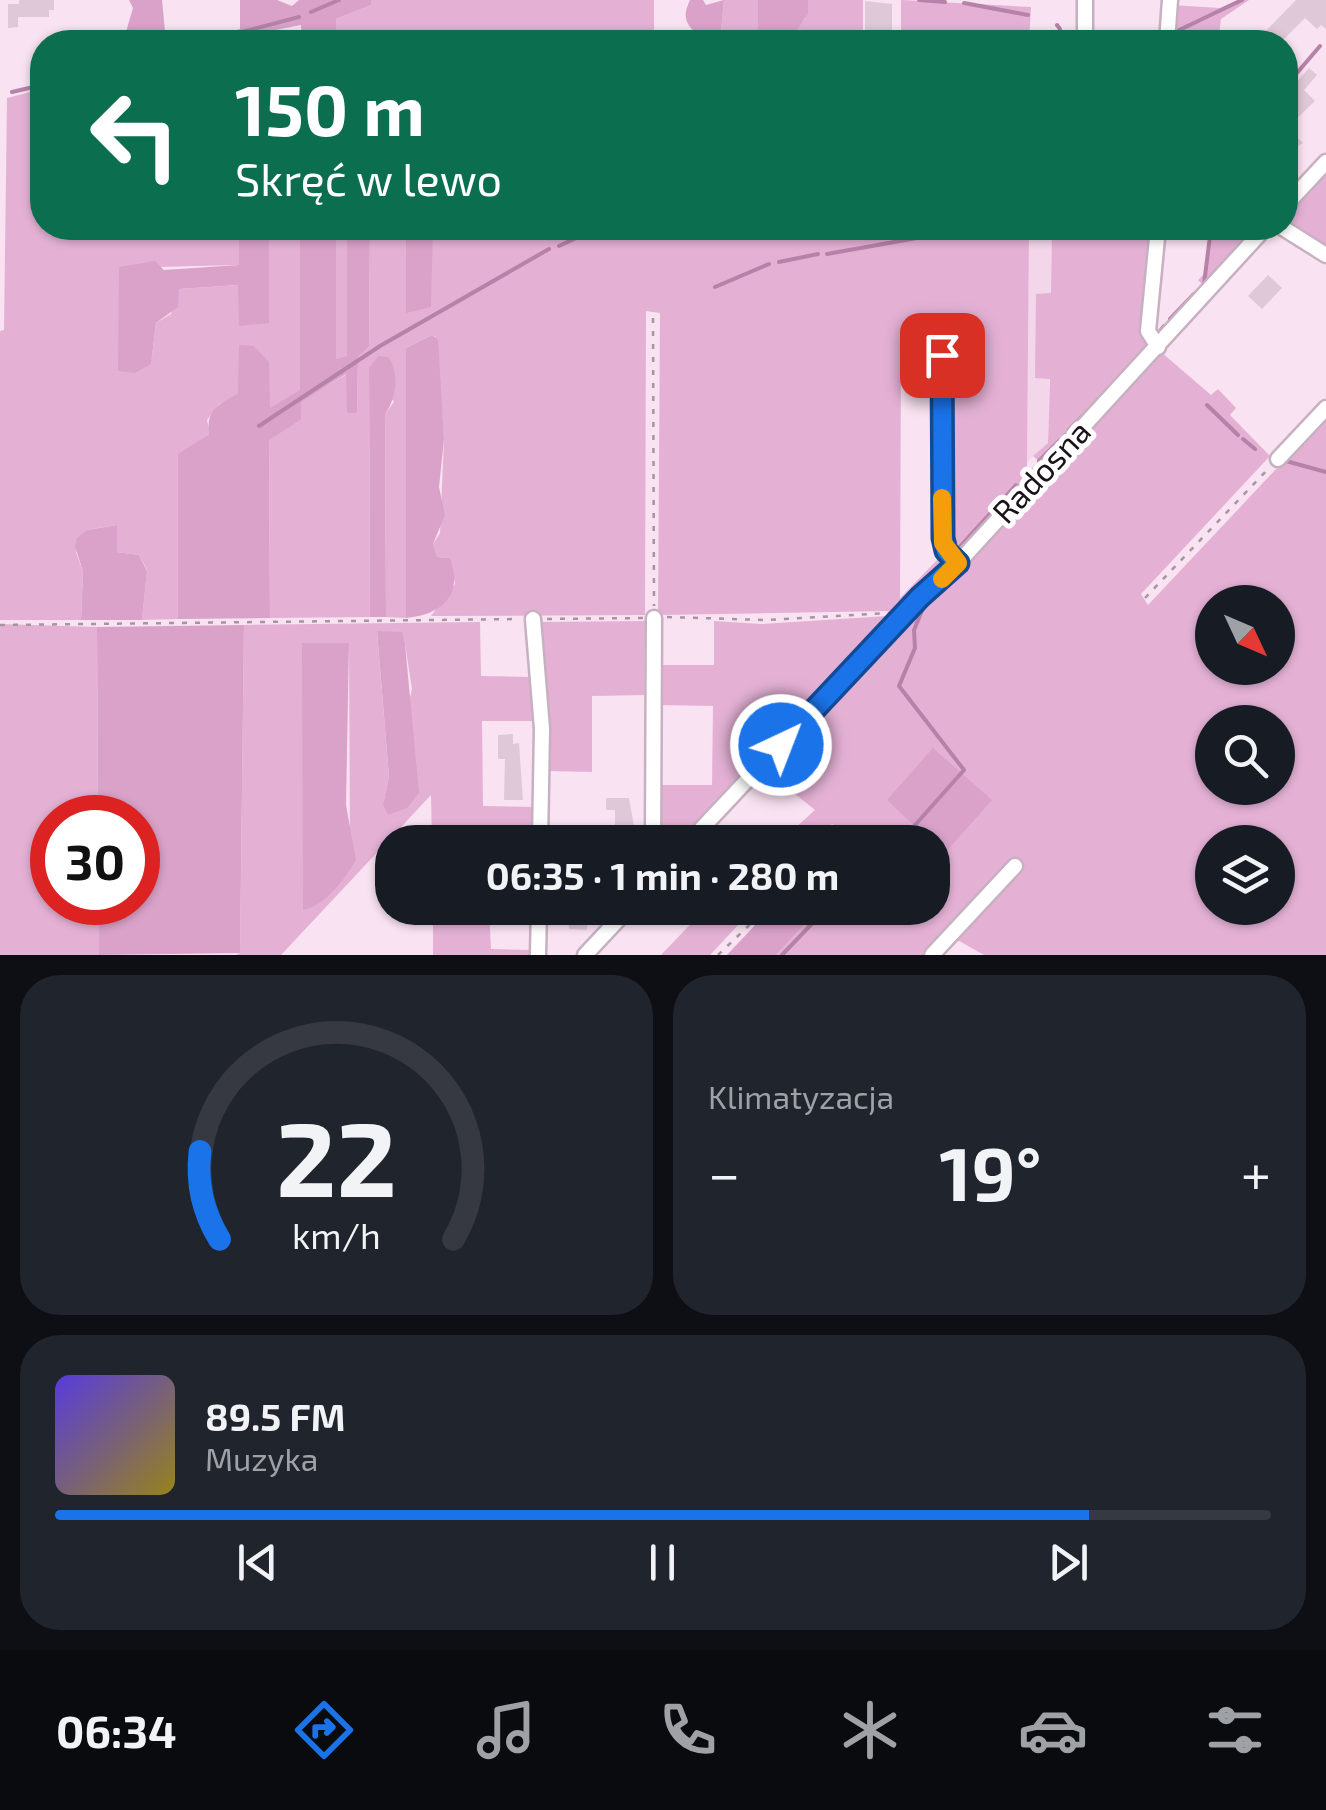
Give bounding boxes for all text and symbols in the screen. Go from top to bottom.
text: 150 m [235,66,425,150]
icon: left [70,70,200,200]
text: Skręć w lewo [235,151,502,205]
pin [900,313,985,398]
icon: arrive [915,328,970,383]
street label: Radosna [984,411,1097,530]
north arrow [1195,585,1295,685]
map controls [1195,585,1295,925]
position arrow [729,693,833,797]
button: search [1195,705,1295,805]
speed limit sign: 30 [30,795,160,925]
button: layers [1195,825,1295,925]
text: 06:35 · 1 min · 280 m [486,852,839,898]
text: Klimatyzacja [708,1077,894,1115]
text: 22 [276,1093,397,1218]
text: 19° [939,1126,1042,1216]
text: − [708,1139,740,1205]
text: + [1241,1139,1271,1205]
text: km/h [292,1213,381,1256]
text: 89.5 FM [205,1393,346,1439]
text: Muzyka [205,1439,318,1477]
icon: previous [230,1535,285,1590]
icon: pause [635,1535,690,1590]
icon: next [1041,1535,1096,1590]
icon: directions [289,1695,359,1765]
icon: music [471,1695,541,1765]
icon: phone [653,1695,723,1765]
icon: climate [835,1695,905,1765]
icon: car [1018,1695,1088,1765]
icon: filters [1200,1695,1270,1765]
text: 06:34 [56,1703,177,1757]

